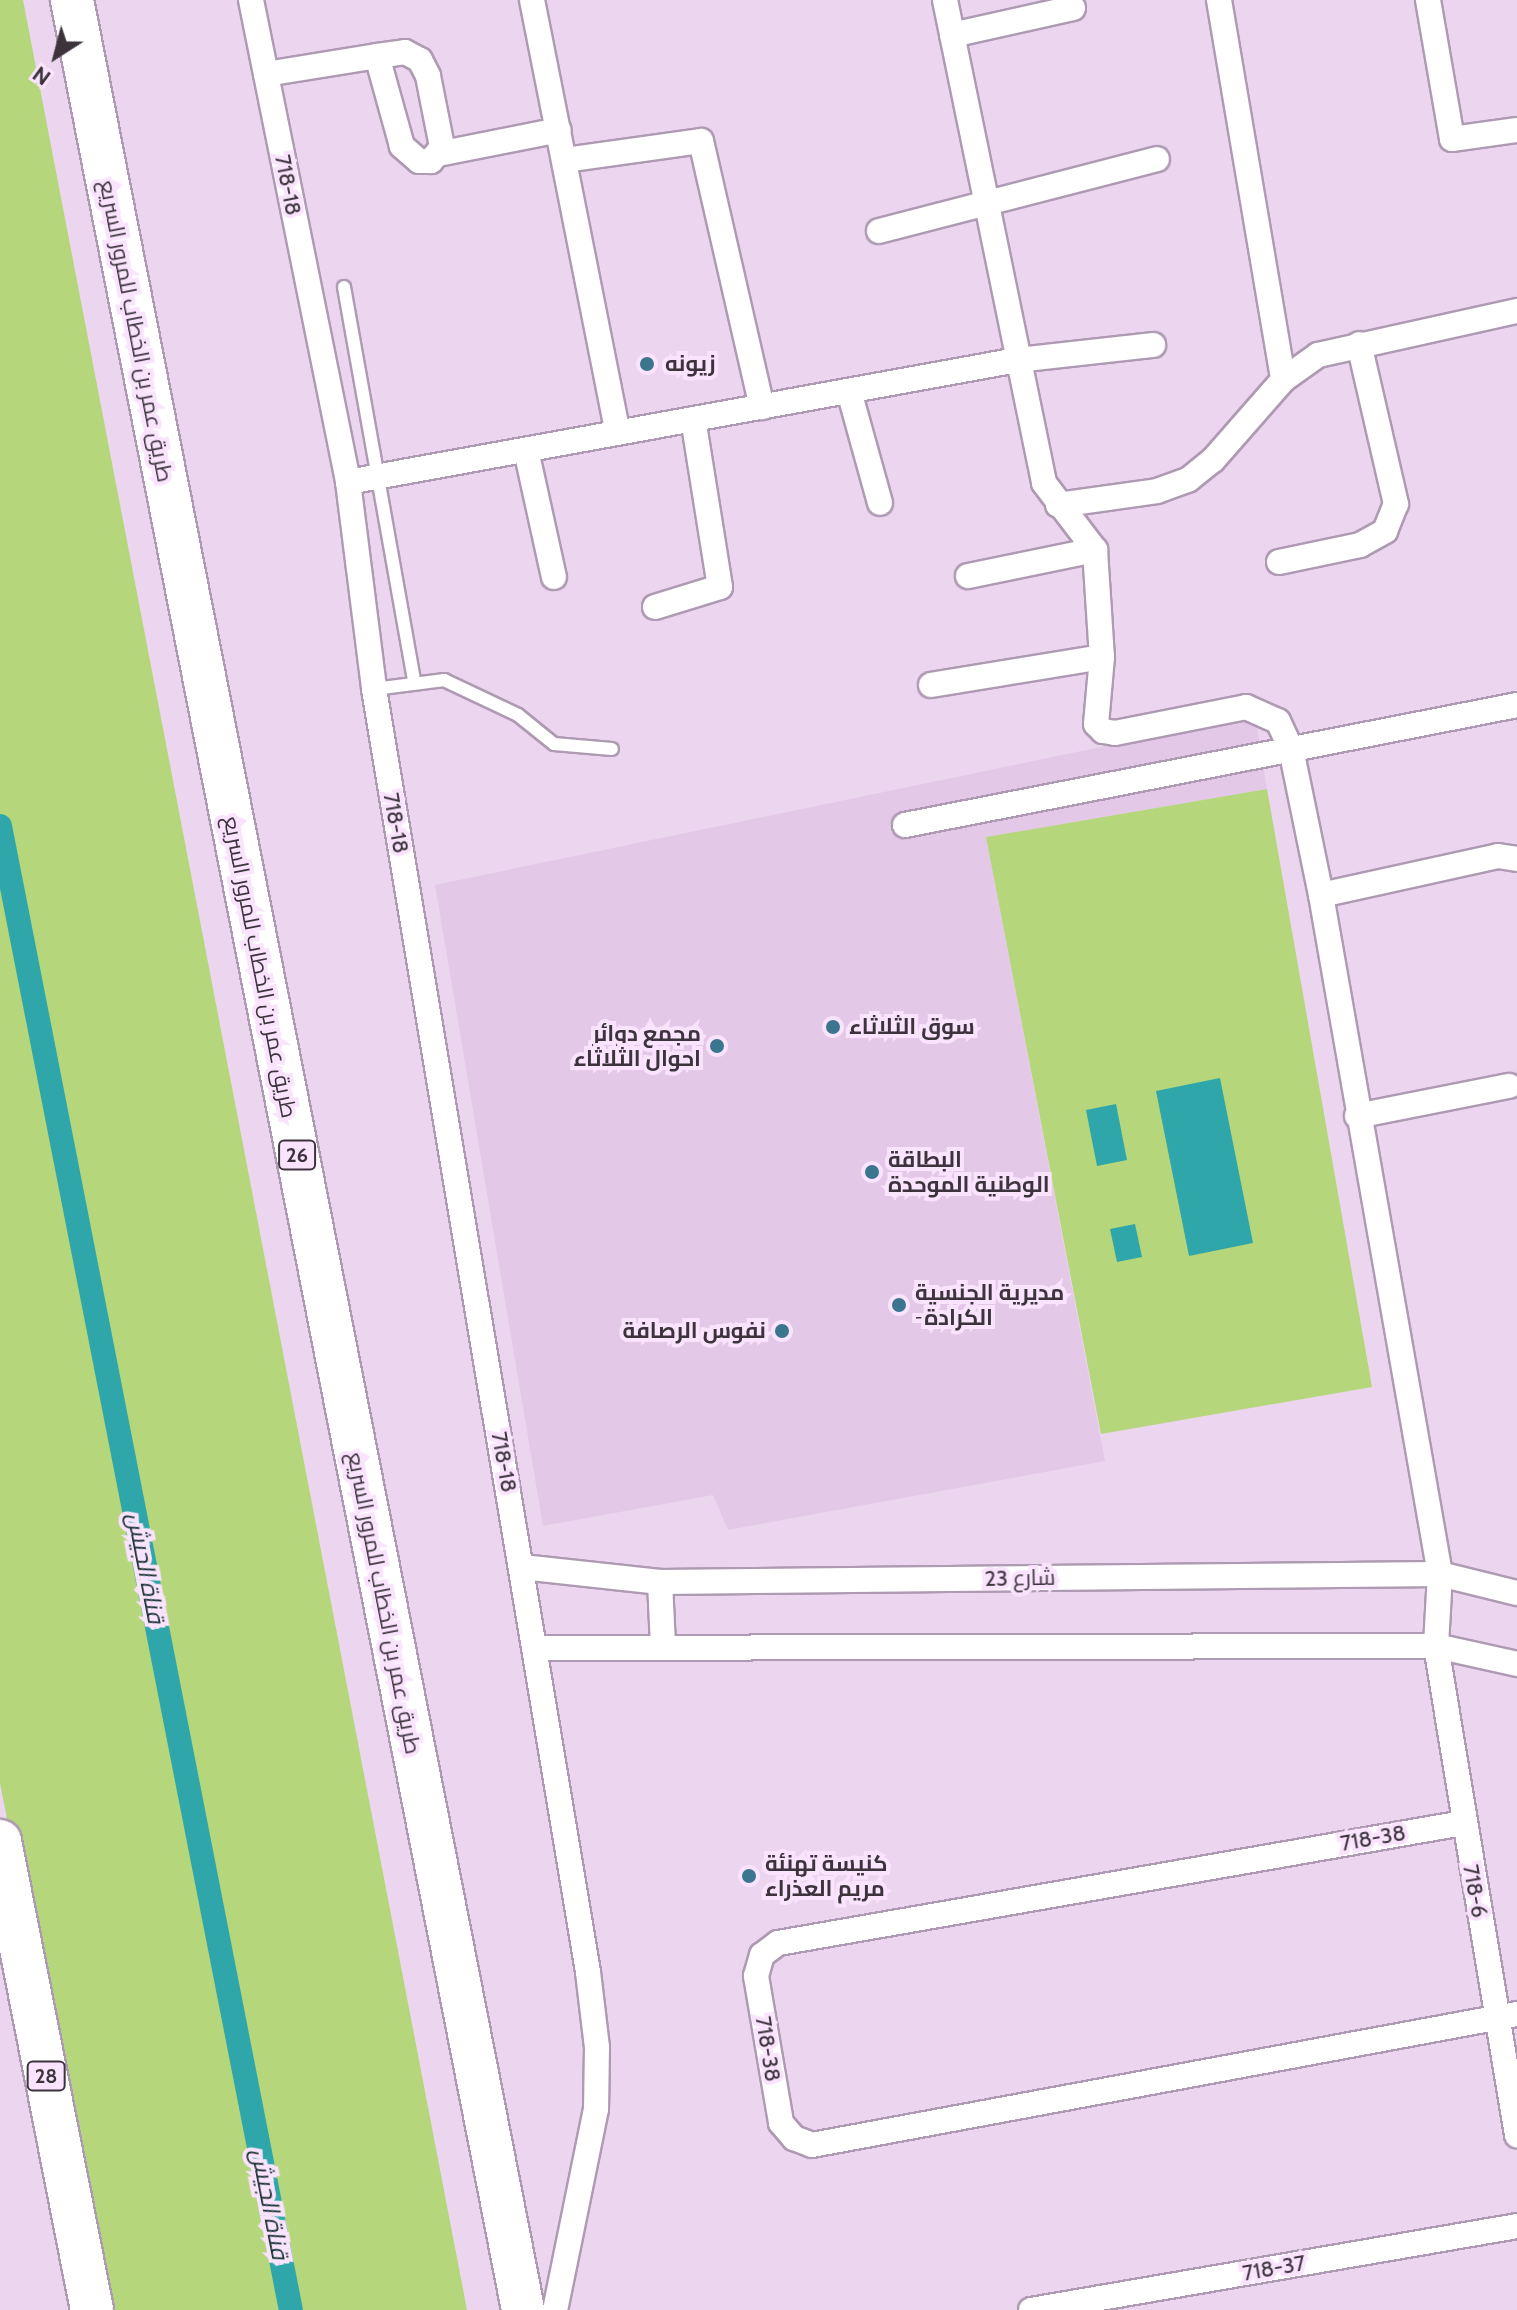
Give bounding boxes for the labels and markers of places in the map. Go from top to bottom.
place label: زيونه [665,351,716,377]
marker: زيونه [636,353,658,375]
place label: سوق الثلاثاء [849,1014,975,1040]
marker: سوق الثلاثاء [824,1018,842,1036]
place label: مجمع دوائر احوال الثلاثاء [573,1020,701,1072]
marker: مجمع دوائر احوال الثلاثاء [708,1037,726,1055]
place label: البطاقة الوطنية الموحدة [888,1146,1050,1198]
marker: البطاقة الوطنية الموحدة [863,1163,881,1181]
place label: مديرية الجنسية -الكرادة [915,1279,1064,1330]
marker: مديرية الجنسية -الكرادة [890,1296,908,1314]
place label: نفوس الرصافة [622,1318,766,1344]
marker: نفوس الرصافة [773,1322,791,1340]
place label: كنيسة تهنئة مريم العذراء [765,1850,888,1902]
marker: كنيسة تهنئة مريم العذراء [740,1867,758,1885]

